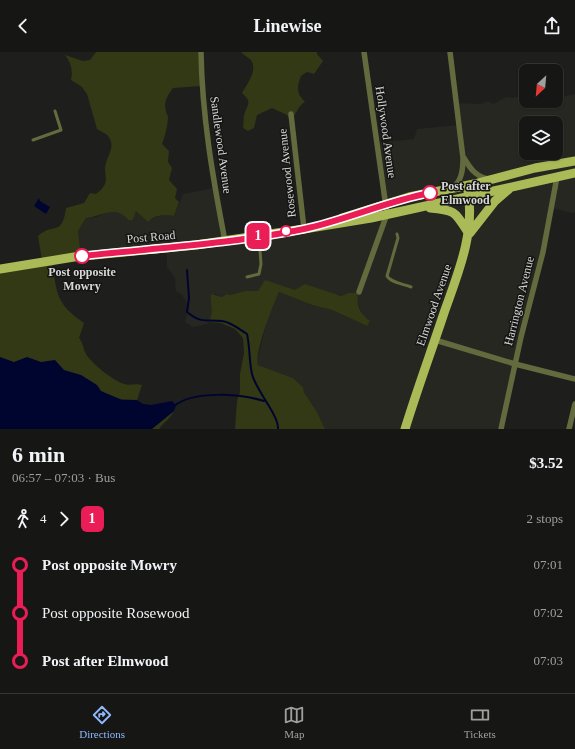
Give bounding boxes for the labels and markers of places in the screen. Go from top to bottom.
place label: Post after Elmwood [441,179,491,207]
marker: Post after Elmwood [422,185,438,201]
unlabelled marker [280,225,292,237]
marker: Post opposite Mowry [74,248,90,264]
place label: Post opposite Mowry [48,265,117,293]

